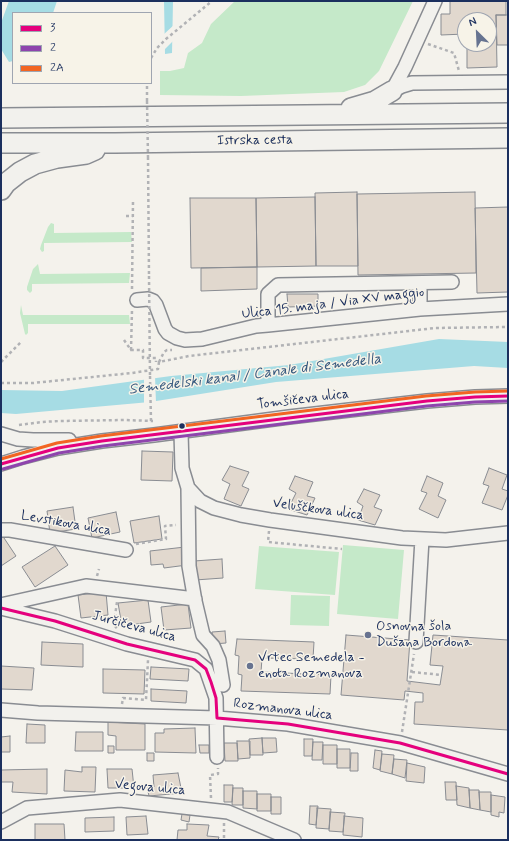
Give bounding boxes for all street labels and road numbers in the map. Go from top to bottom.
street label: Istrska cesta [217,132,293,150]
street label: Ulica 15. maja / Via XV maggio [241,284,425,324]
street label: Tomšičeva ulica [256,386,350,414]
street label: Veluščkova ulica [271,495,365,525]
street label: Levstikova ulica [19,508,113,540]
street label: Jurčičeva ulica [90,608,178,646]
street label: Rozmanova ulica [232,696,334,724]
street label: Vegova ulica [114,777,186,799]

